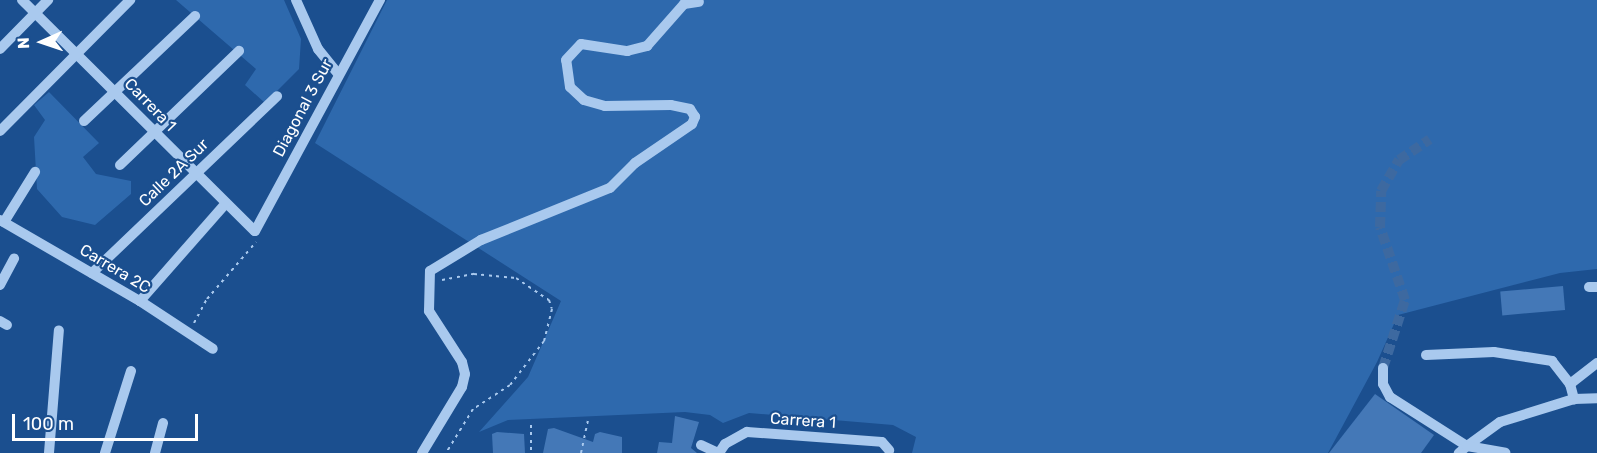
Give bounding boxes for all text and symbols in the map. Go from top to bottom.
north arrow [12,12,72,72]
text: N [14,37,33,49]
street label: Diagonal 3 Sur [269,56,337,160]
street label: Carrera 1 [120,75,180,135]
street label: Calle 2A Sur [135,135,213,211]
street label: Carrera 2C [76,240,154,298]
scale bar [15,402,201,440]
street label: Carrera 1 [769,409,837,433]
text: 100 m [23,413,74,435]

